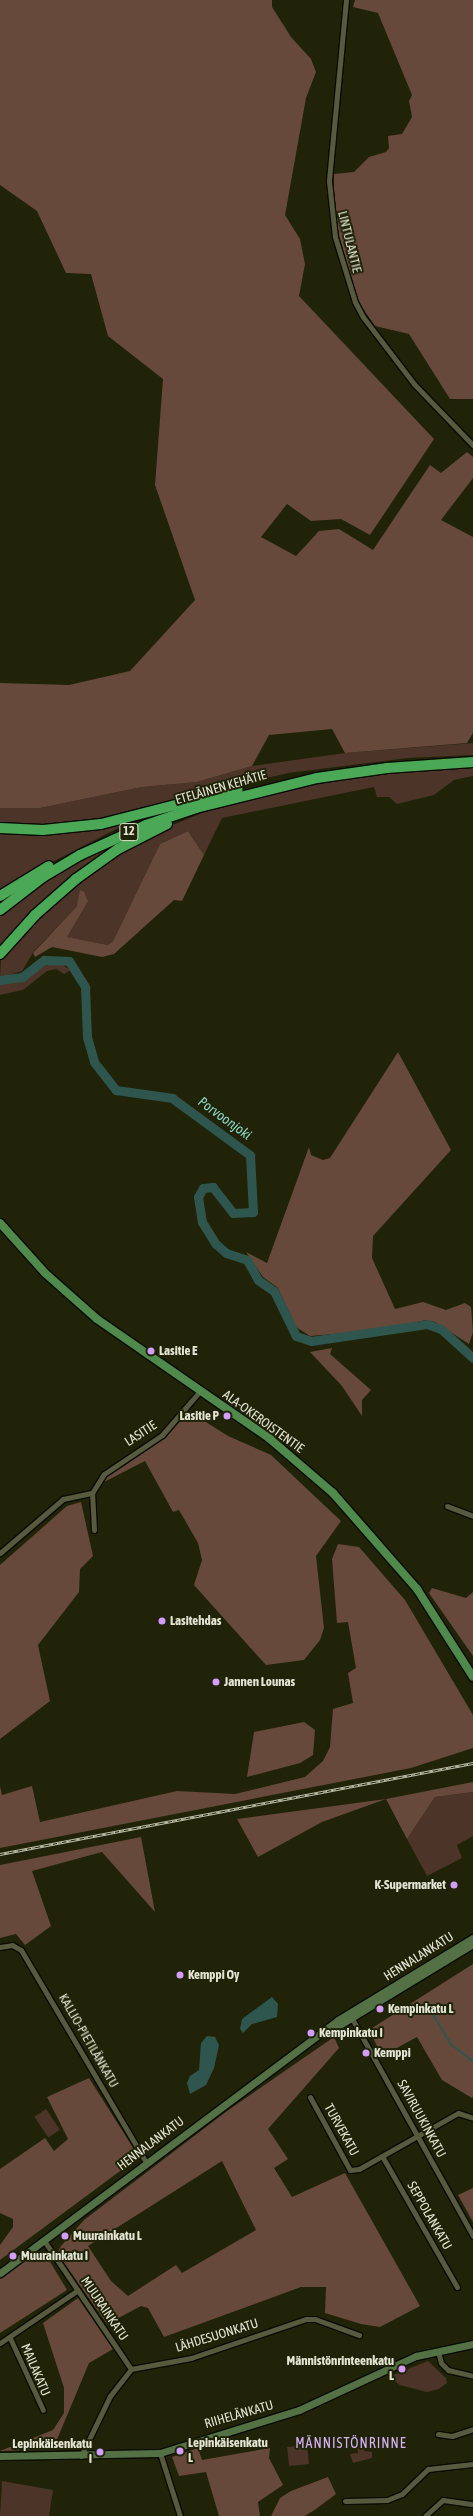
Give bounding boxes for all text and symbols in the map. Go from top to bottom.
street label: LINTULANTIE [334,210,364,274]
street label: ETELÄINEN KEHÄTIE [174,768,268,808]
road number: 12 [119,822,139,842]
water label: Porvoonjoki [195,1093,255,1143]
place label: Lasitie E [159,1343,198,1359]
marker: Lasitie E [146,1346,156,1356]
street label: ALA-OKEROISTENTIE [219,1387,307,1457]
place label: Lasitie P [180,1408,219,1424]
marker: Lasitie P [222,1411,232,1421]
street label: LASITIE [122,1418,160,1450]
place label: Lasitehdas [170,1613,221,1629]
marker: Lasitehdas [157,1616,167,1626]
place label: Jannen Lounas [224,1674,295,1690]
marker: Jannen Lounas [211,1677,221,1687]
place label: K-Supermarket [374,1877,446,1893]
marker: K-Supermarket [449,1880,459,1890]
street label: HENNALANKATU [381,1929,457,1985]
place label: Kemppi Oy [188,1967,239,1983]
marker: Kemppi Oy [175,1970,185,1980]
street label: KALLIO-PIETILÄNKATU [55,1991,121,2091]
place label: Kempinkatu L [388,2001,453,2017]
marker: Kempinkatu L [375,2004,385,2014]
place label: Kempinkatu I [319,2025,383,2041]
marker: Kempinkatu I [306,2028,316,2038]
place label: Kemppi [374,2045,411,2061]
marker: Kemppi [361,2048,371,2058]
street label: SAVIRUUKINKATU [393,2078,449,2160]
street label: TURVEKATU [320,2101,362,2159]
street label: HENNALANKATU [115,2114,187,2174]
street label: SEPPOLANKATU [403,2179,455,2253]
place label: Muurainkatu L [73,2228,142,2244]
marker: Muurainkatu L [60,2231,70,2241]
place label: Muurainkatu I [21,2248,88,2264]
marker: Muurainkatu I [8,2251,18,2261]
street label: MUURAINKATU [77,2274,131,2344]
street label: LÄHDESUONKATU [174,2316,260,2356]
street label: MAILAKATU [17,2341,53,2399]
place label: Männistönrinteenkatu L [286,2354,394,2385]
marker: Männistönrinteenkatu L [397,2364,407,2374]
street label: RIIHELÄNKATU [203,2398,275,2432]
district label: MÄNNISTÖNRINNE [295,2435,407,2451]
place label: Lepinkäisenkatu L [188,2436,268,2467]
place label: Lepinkäisenkatu I [12,2437,92,2468]
marker: Lepinkäisenkatu L [175,2446,185,2456]
marker: Lepinkäisenkatu I [95,2447,105,2457]

